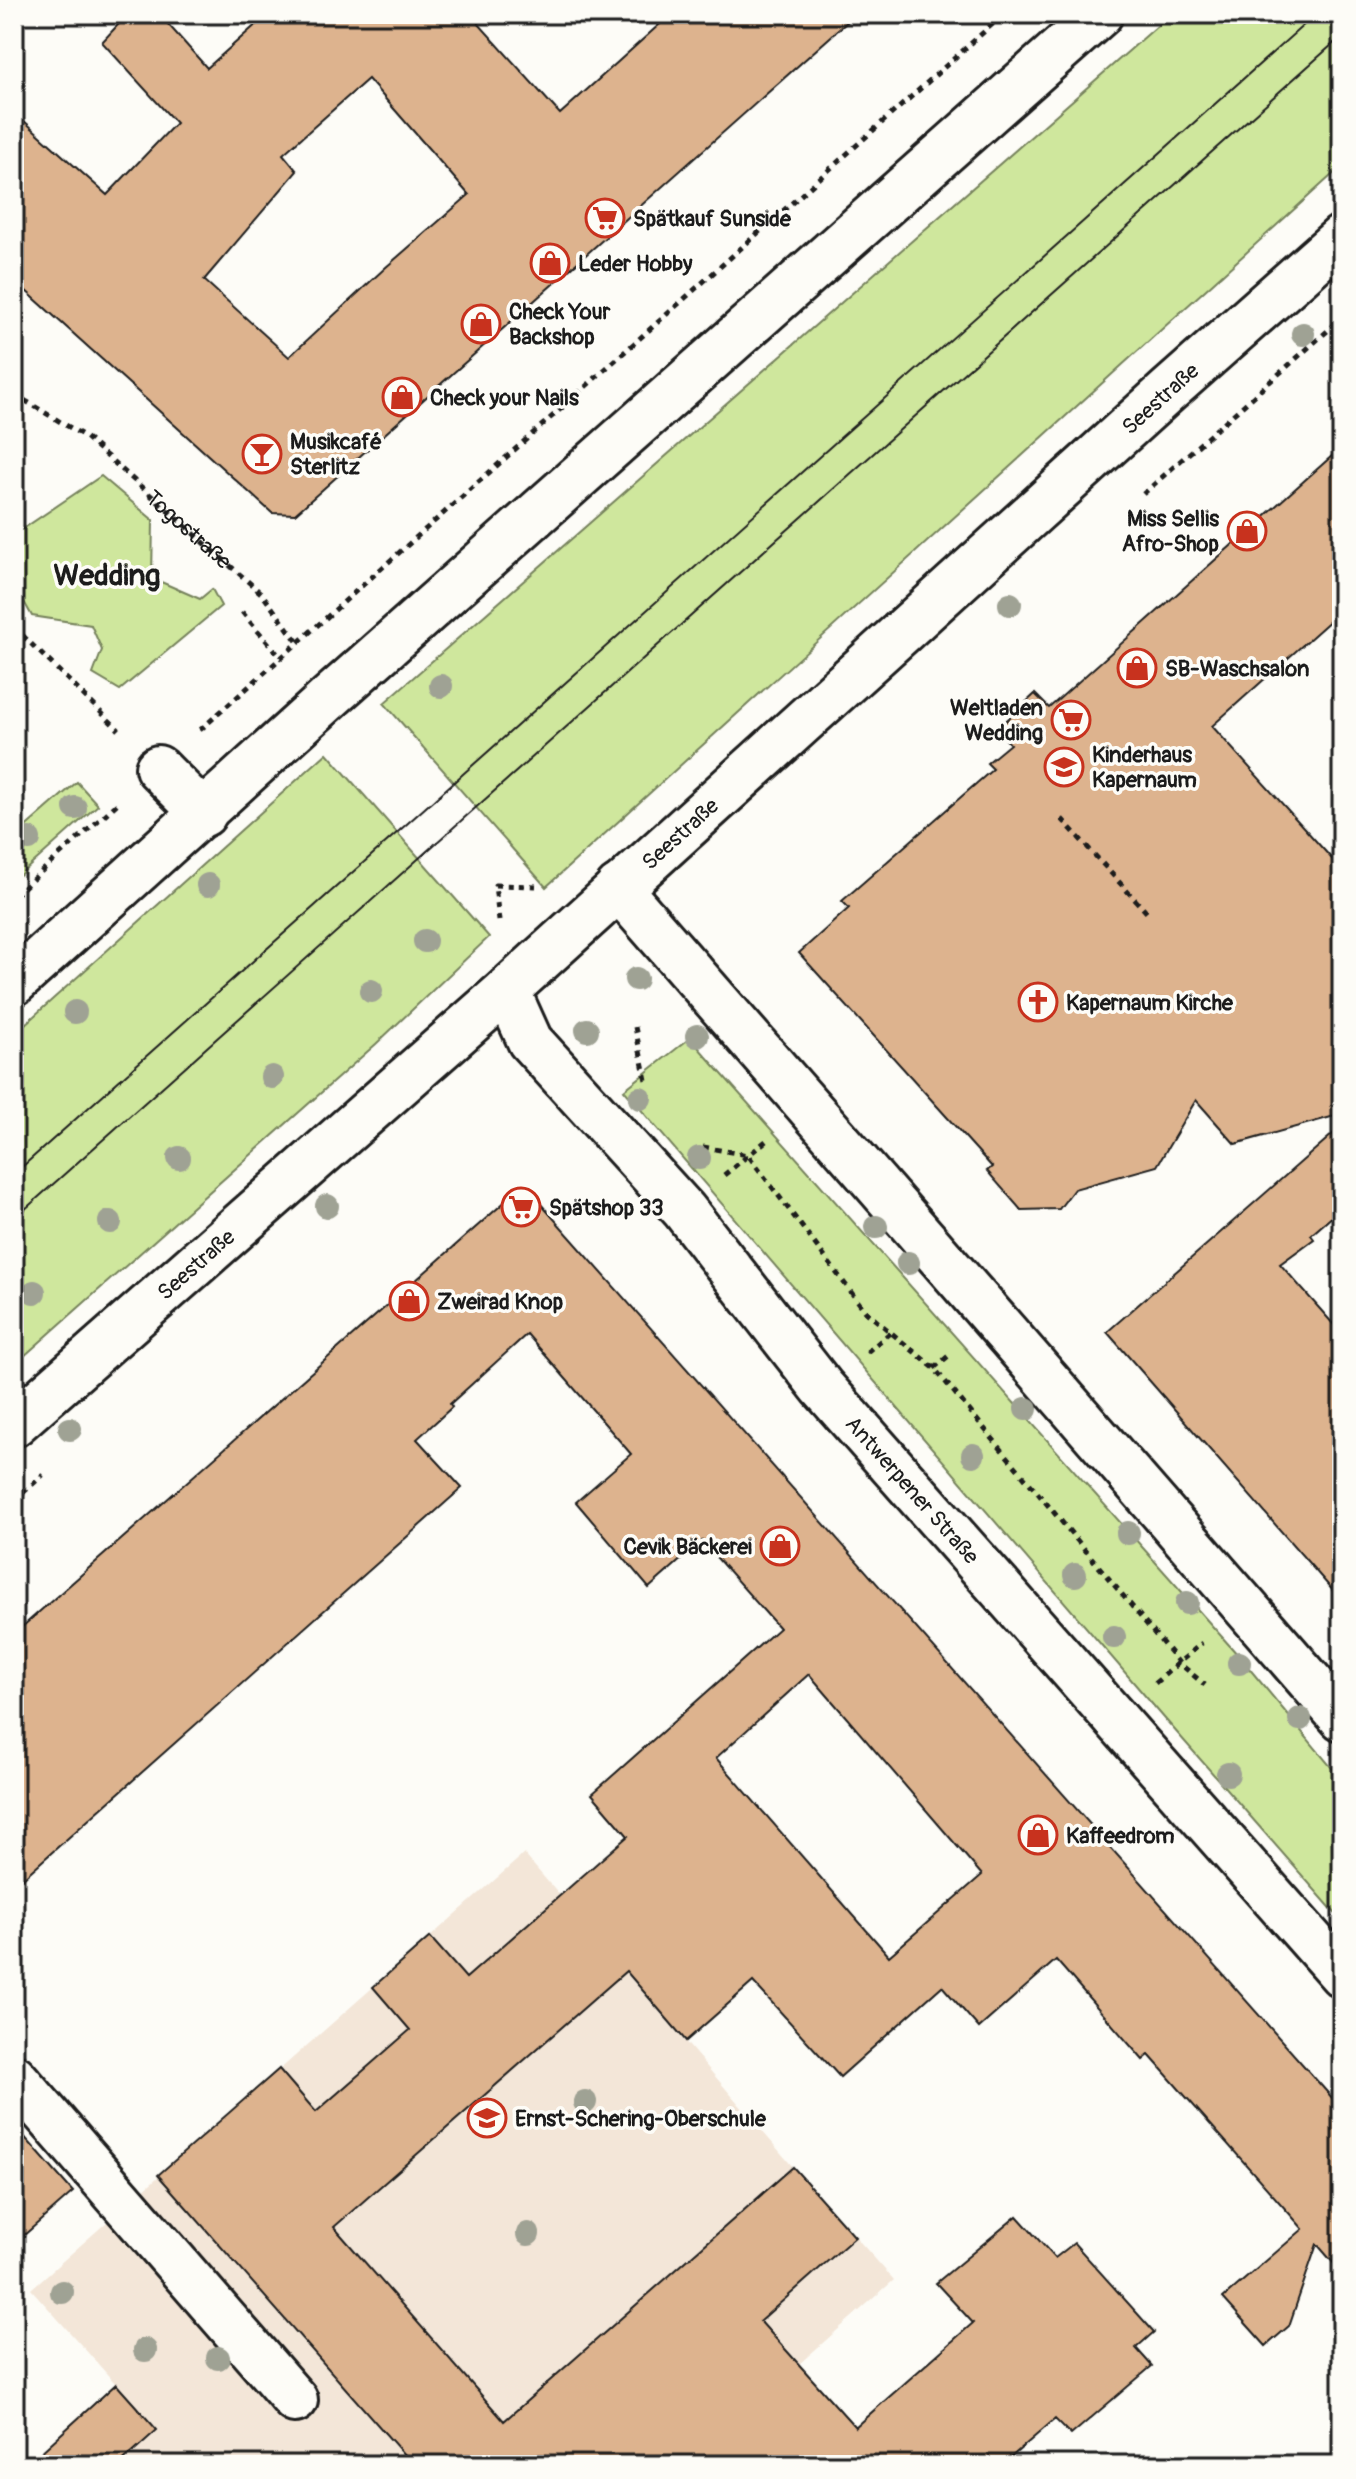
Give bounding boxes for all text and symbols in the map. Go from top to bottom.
supermarket icon: Spätkauf Sunside [584,197,626,239]
place label: Spätkauf Sunside [633,205,792,233]
shop icon: Leder Hobby [529,242,571,284]
place label: Leder Hobby [578,250,693,278]
place label: Check Your Backshop [509,298,612,351]
shop icon: Check Your Backshop [460,303,502,345]
street label: Seestraße [1116,357,1205,441]
shop icon: Check your Nails [381,376,423,418]
place label: Check your Nails [430,384,579,412]
place label: Musikcafé Sterlitz [290,428,382,481]
bar icon: Musikcafé Sterlitz [241,433,283,475]
street label: Togostraße [140,484,237,576]
place label: Miss Sellis Afro-Shop [1122,505,1219,558]
shop icon: Miss Sellis Afro-Shop [1226,510,1268,552]
district label: Wedding [54,557,160,594]
shop icon: SB-Waschsalon [1116,647,1158,689]
place label: SB-Waschsalon [1165,655,1309,683]
place label: Weltladen Wedding [950,694,1043,747]
supermarket icon: Weltladen Wedding [1050,699,1092,741]
place label: Kinderhaus Kapernaum [1092,741,1197,794]
school or university icon: Kinderhaus Kapernaum [1043,746,1085,788]
street label: Seestraße [636,792,725,876]
church icon: Kapernaum Kirche [1017,981,1059,1023]
place label: Kapernaum Kirche [1066,989,1234,1017]
supermarket icon: Spätshop 33 [500,1186,542,1228]
place label: Spätshop 33 [549,1194,663,1222]
street label: Seestraße [152,1223,241,1306]
shop icon: Zweirad Knop [388,1280,430,1322]
place label: Zweirad Knop [437,1288,563,1316]
street label: Antwerpener Straße [839,1410,985,1570]
shop icon: Cevik Bäckerei [759,1525,801,1567]
place label: Cevik Bäckerei [624,1533,752,1561]
shop icon: Kaffeedrom [1017,1814,1059,1856]
place label: Kaffeedrom [1066,1822,1174,1850]
school or university icon: Ernst-Schering-Oberschule [466,2097,508,2139]
place label: Ernst-Schering-Oberschule [515,2105,767,2133]

